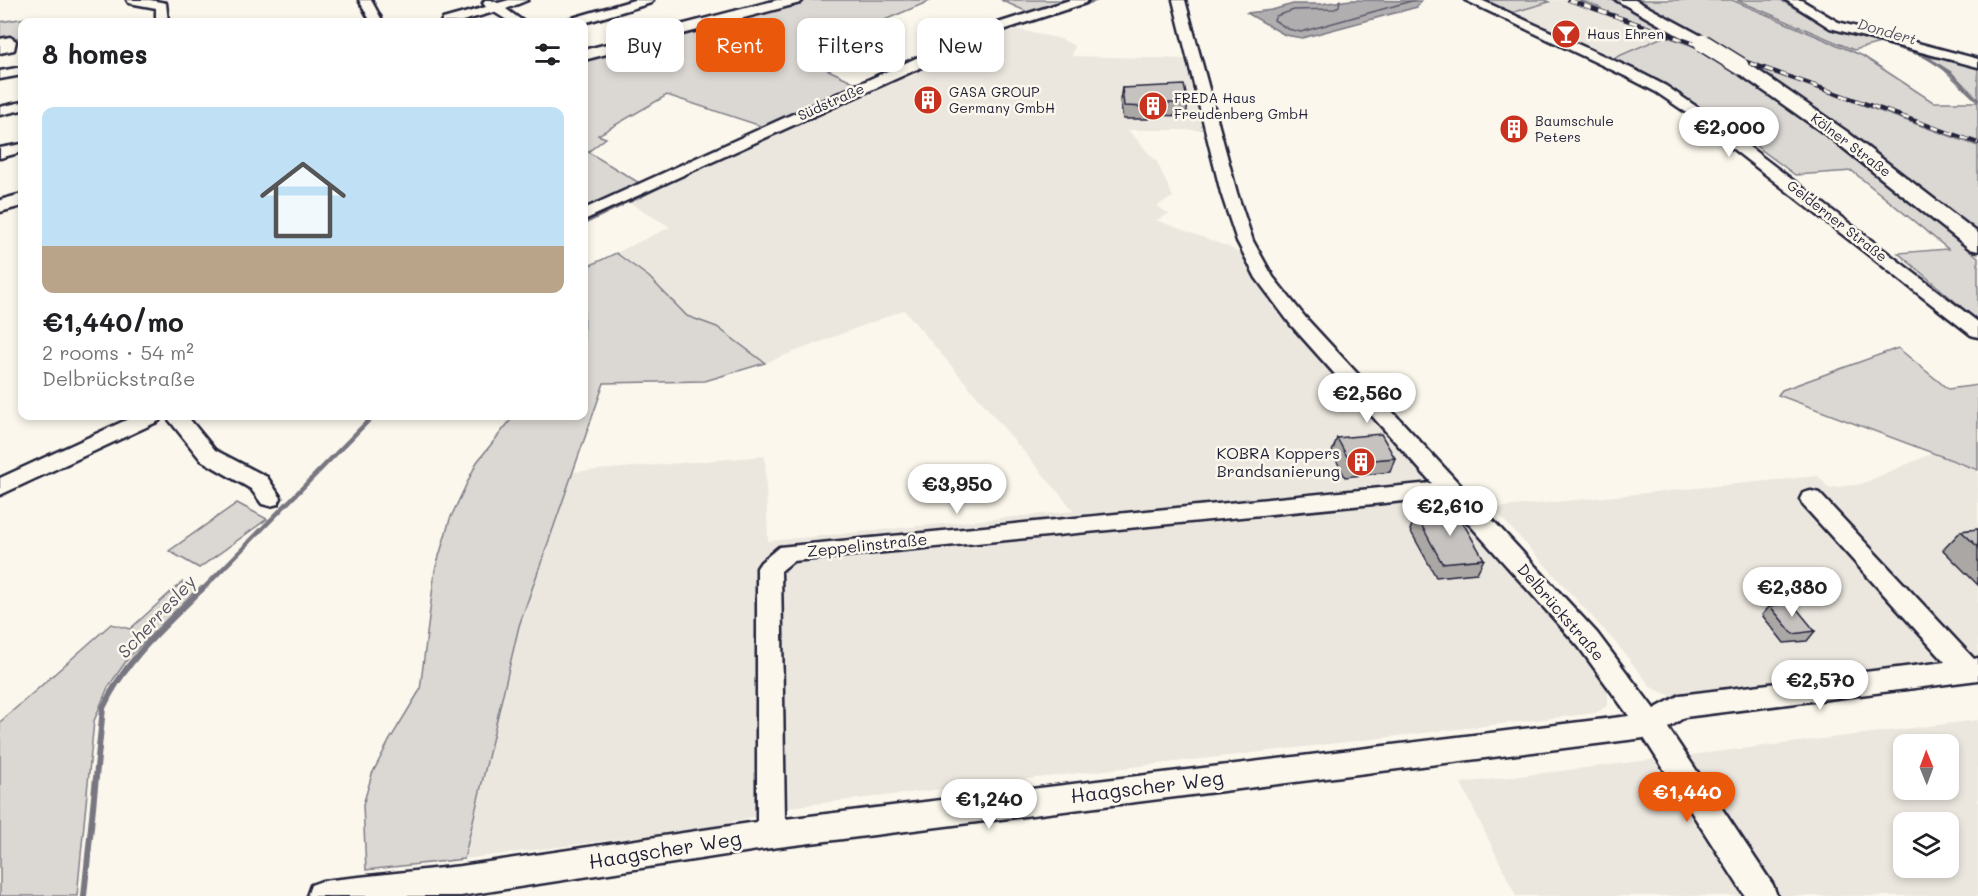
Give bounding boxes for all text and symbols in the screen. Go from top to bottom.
water label: Dondert [1855,13,1919,49]
chip: Buy [606,18,684,72]
chip: Rent [696,18,785,72]
chip: Filters [797,18,905,72]
chip: New [917,18,1004,72]
bar icon: Haus Ehren [1550,18,1582,50]
place label: Haus Ehren [1587,24,1664,43]
text: 8 homes [42,37,148,71]
icon: filters [531,38,564,71]
street label: Südstraße [795,78,867,125]
place label: GASA GROUP Germany GmbH [949,82,1055,117]
building icon: GASA GROUP Germany GmbH [912,84,944,116]
place label: FREDA Haus Freudenberg GmbH [1174,88,1308,123]
building icon: FREDA Haus Freudenberg GmbH [1137,90,1169,122]
pin: €2,000 [1680,107,1778,158]
street label: Kölner Straße [1807,108,1895,181]
place label: Baumschule Peters [1535,111,1614,146]
building icon: Baumschule Peters [1498,113,1530,145]
text: €2,000 [1693,113,1765,139]
icon: home [249,146,357,254]
street label: Gelderner Straße [1783,175,1891,266]
text: €1,440/mo [42,305,184,339]
text: 2 rooms · 54 m² [42,339,194,365]
text: Delbrückstraße [42,365,195,391]
pin: €2,560 [1318,373,1416,424]
text: €2,560 [1332,379,1402,405]
place label: KOBRA Koppers Brandsanierung [1217,442,1340,481]
building icon: KOBRA Koppers Brandsanierung [1345,446,1377,478]
pin: €3,950 [908,464,1006,515]
text: €3,950 [922,470,992,496]
pin: €2,610 [1401,486,1499,537]
text: €2,610 [1416,492,1484,518]
street label: Zeppelinstraße [806,528,928,561]
street label: Delbrückstraße [1513,558,1610,665]
pin: €2,380 [1743,567,1841,618]
water label: Scherresley [112,569,201,663]
text: €2,380 [1757,573,1827,599]
pin: €2,570 [1771,660,1869,711]
text: €2,570 [1785,666,1855,692]
north arrow [1893,734,1959,800]
map controls [1893,734,1959,878]
street label: Haagscher Weg [1069,764,1225,808]
pin: €1,440 [1638,772,1736,823]
text: €1,440 [1652,778,1722,804]
pin: €1,240 [940,779,1038,830]
text: €1,240 [955,785,1023,811]
button: layers [1893,812,1959,878]
street label: Haagscher Weg [587,824,743,874]

